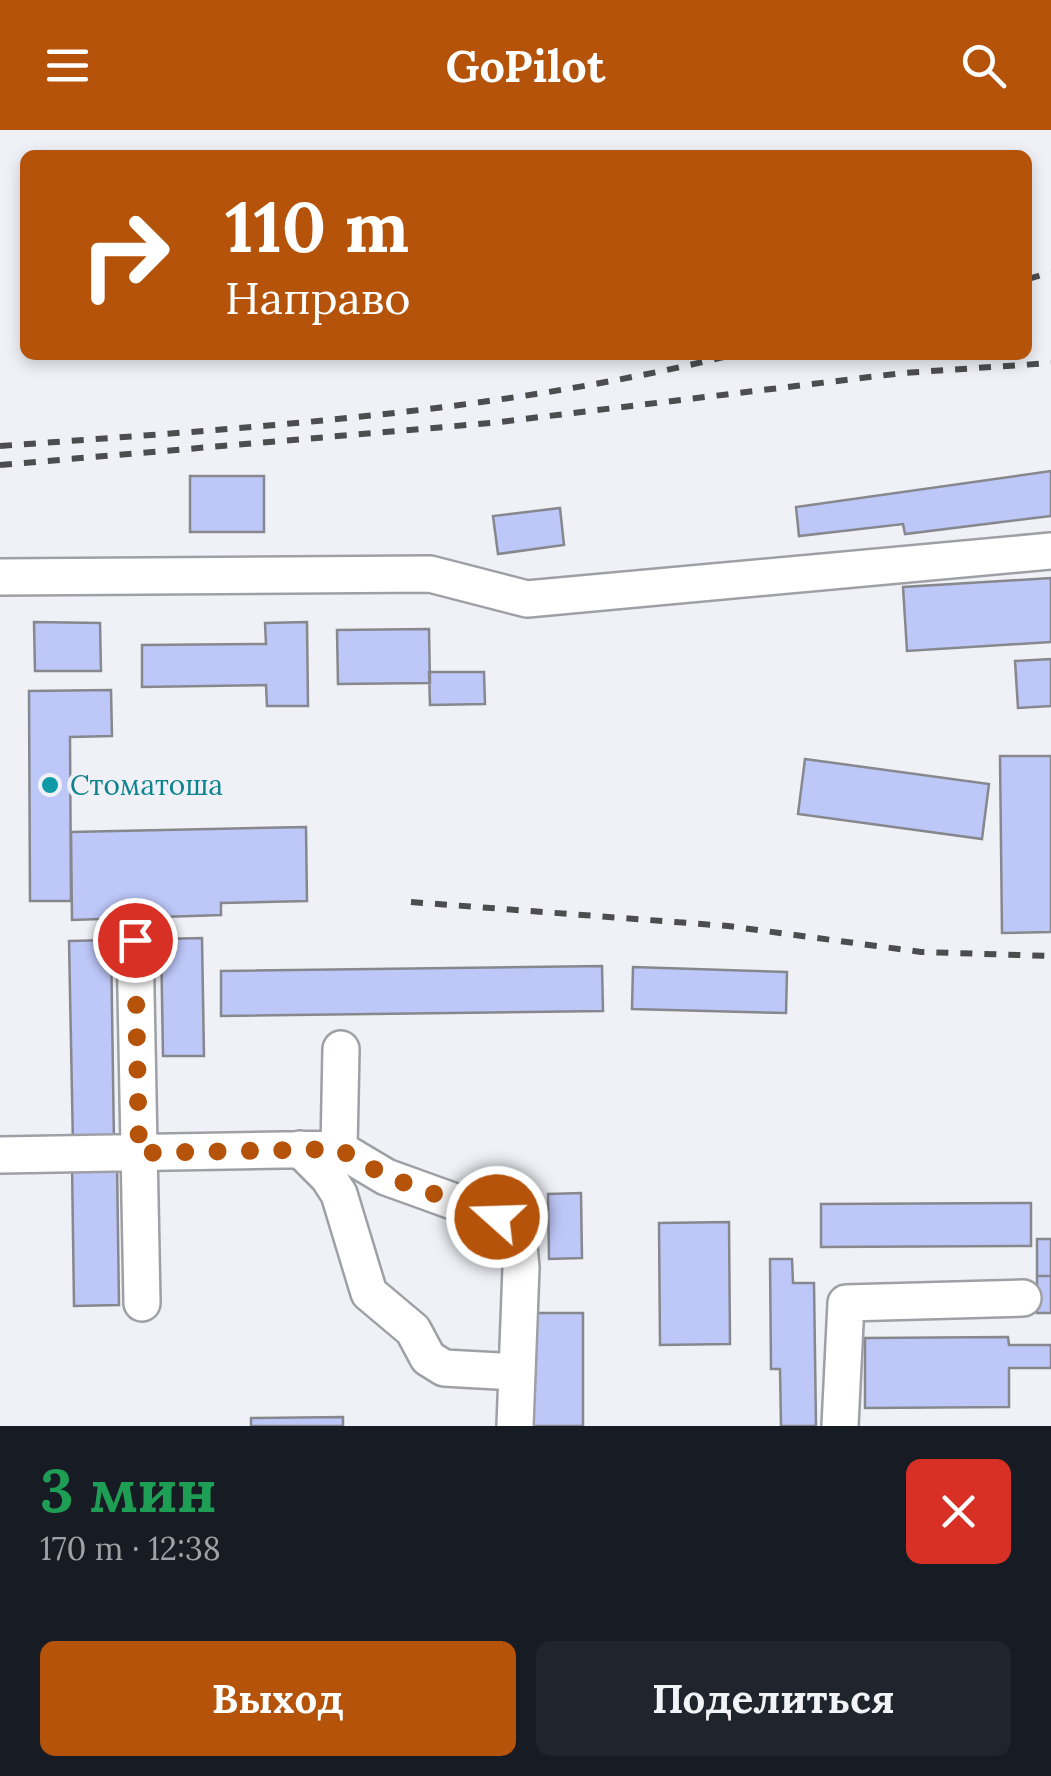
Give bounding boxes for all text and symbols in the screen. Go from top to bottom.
text: GoPilot [446,37,605,94]
icon: menu [40,38,95,93]
icon: search [956,38,1011,93]
text: 110 m [225,182,409,271]
icon: right [60,190,190,320]
text: Направо [225,269,411,326]
place label: Стоматоша [70,767,223,803]
marker: Стоматоша [39,774,61,796]
pin [93,898,178,983]
icon: arrive [108,913,163,968]
position arrow [445,1165,549,1269]
text: 3 мин [40,1452,217,1528]
button: close [906,1459,1011,1564]
text: 170 m · 12:38 [40,1528,221,1569]
button: Выход [40,1641,516,1756]
button: Поделиться [536,1641,1011,1756]

